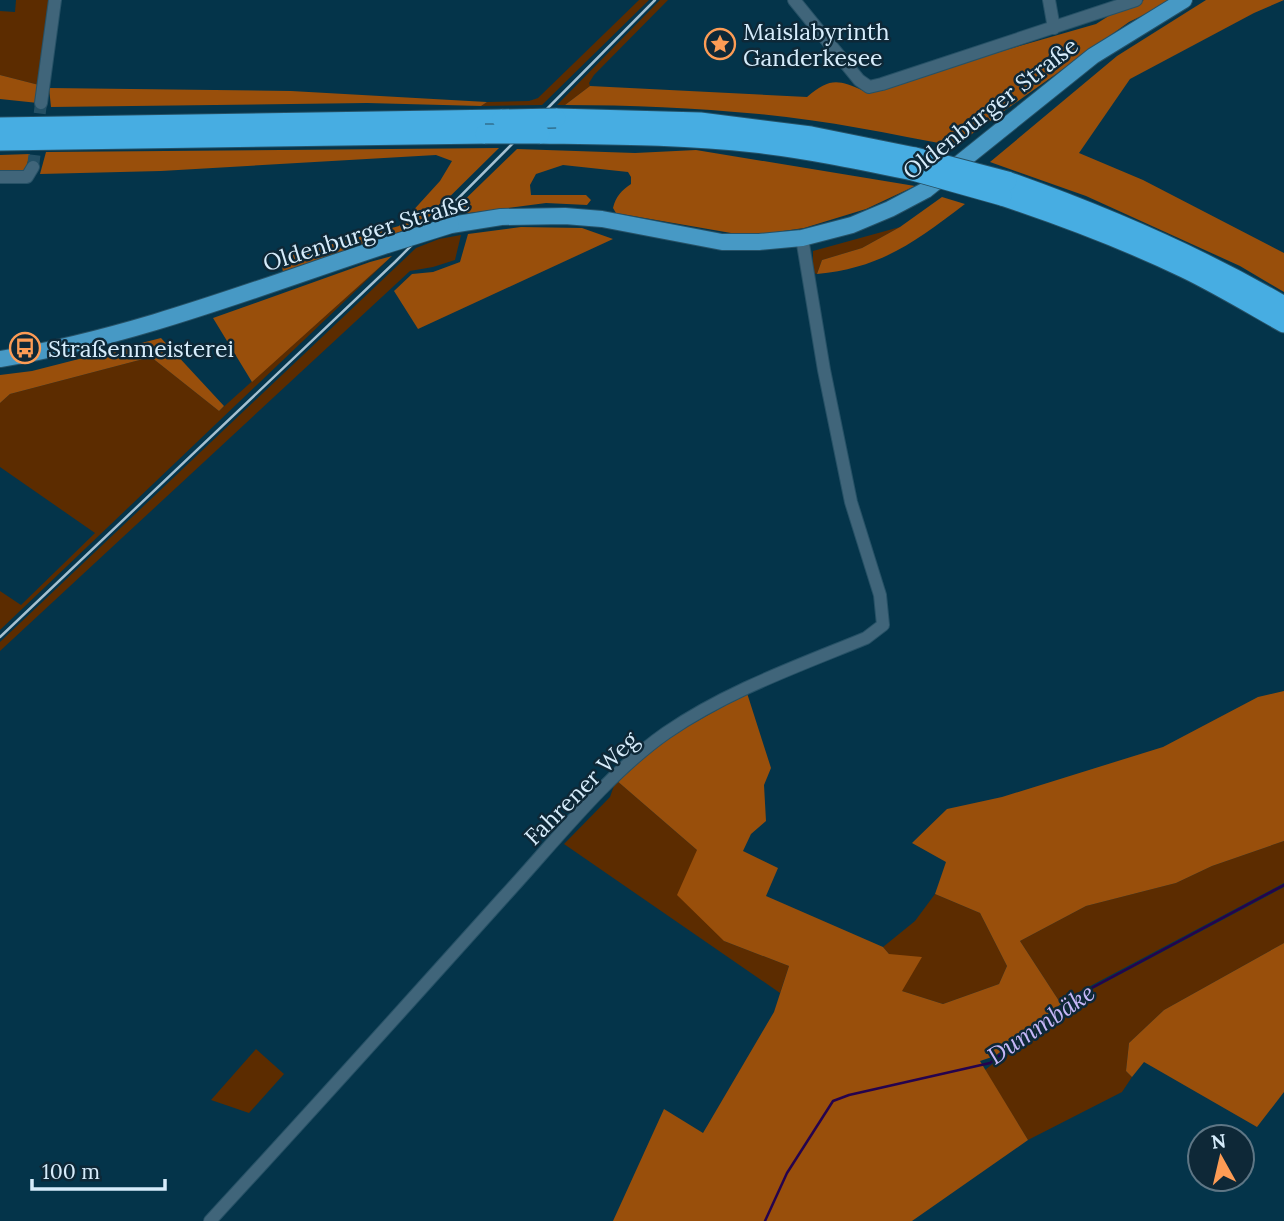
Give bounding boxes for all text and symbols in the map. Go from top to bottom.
place label: Maislabyrinth Ganderkesee [743,17,890,72]
place icon: Maislabyrinth Ganderkesee [703,27,737,61]
street label: Oldenburger Straße [897,31,1083,185]
street label: Oldenburger Straße [259,187,473,277]
bus stop icon: Straßenmeisterei [8,331,42,365]
place label: Straßenmeisterei [48,334,234,363]
street label: Fahrener Weg [518,724,645,851]
water label: Dummbäke [981,977,1101,1071]
north arrow [1186,1123,1256,1193]
text: N [1210,1128,1228,1154]
scale bar [32,1148,164,1192]
text: 100 m [42,1158,100,1185]

